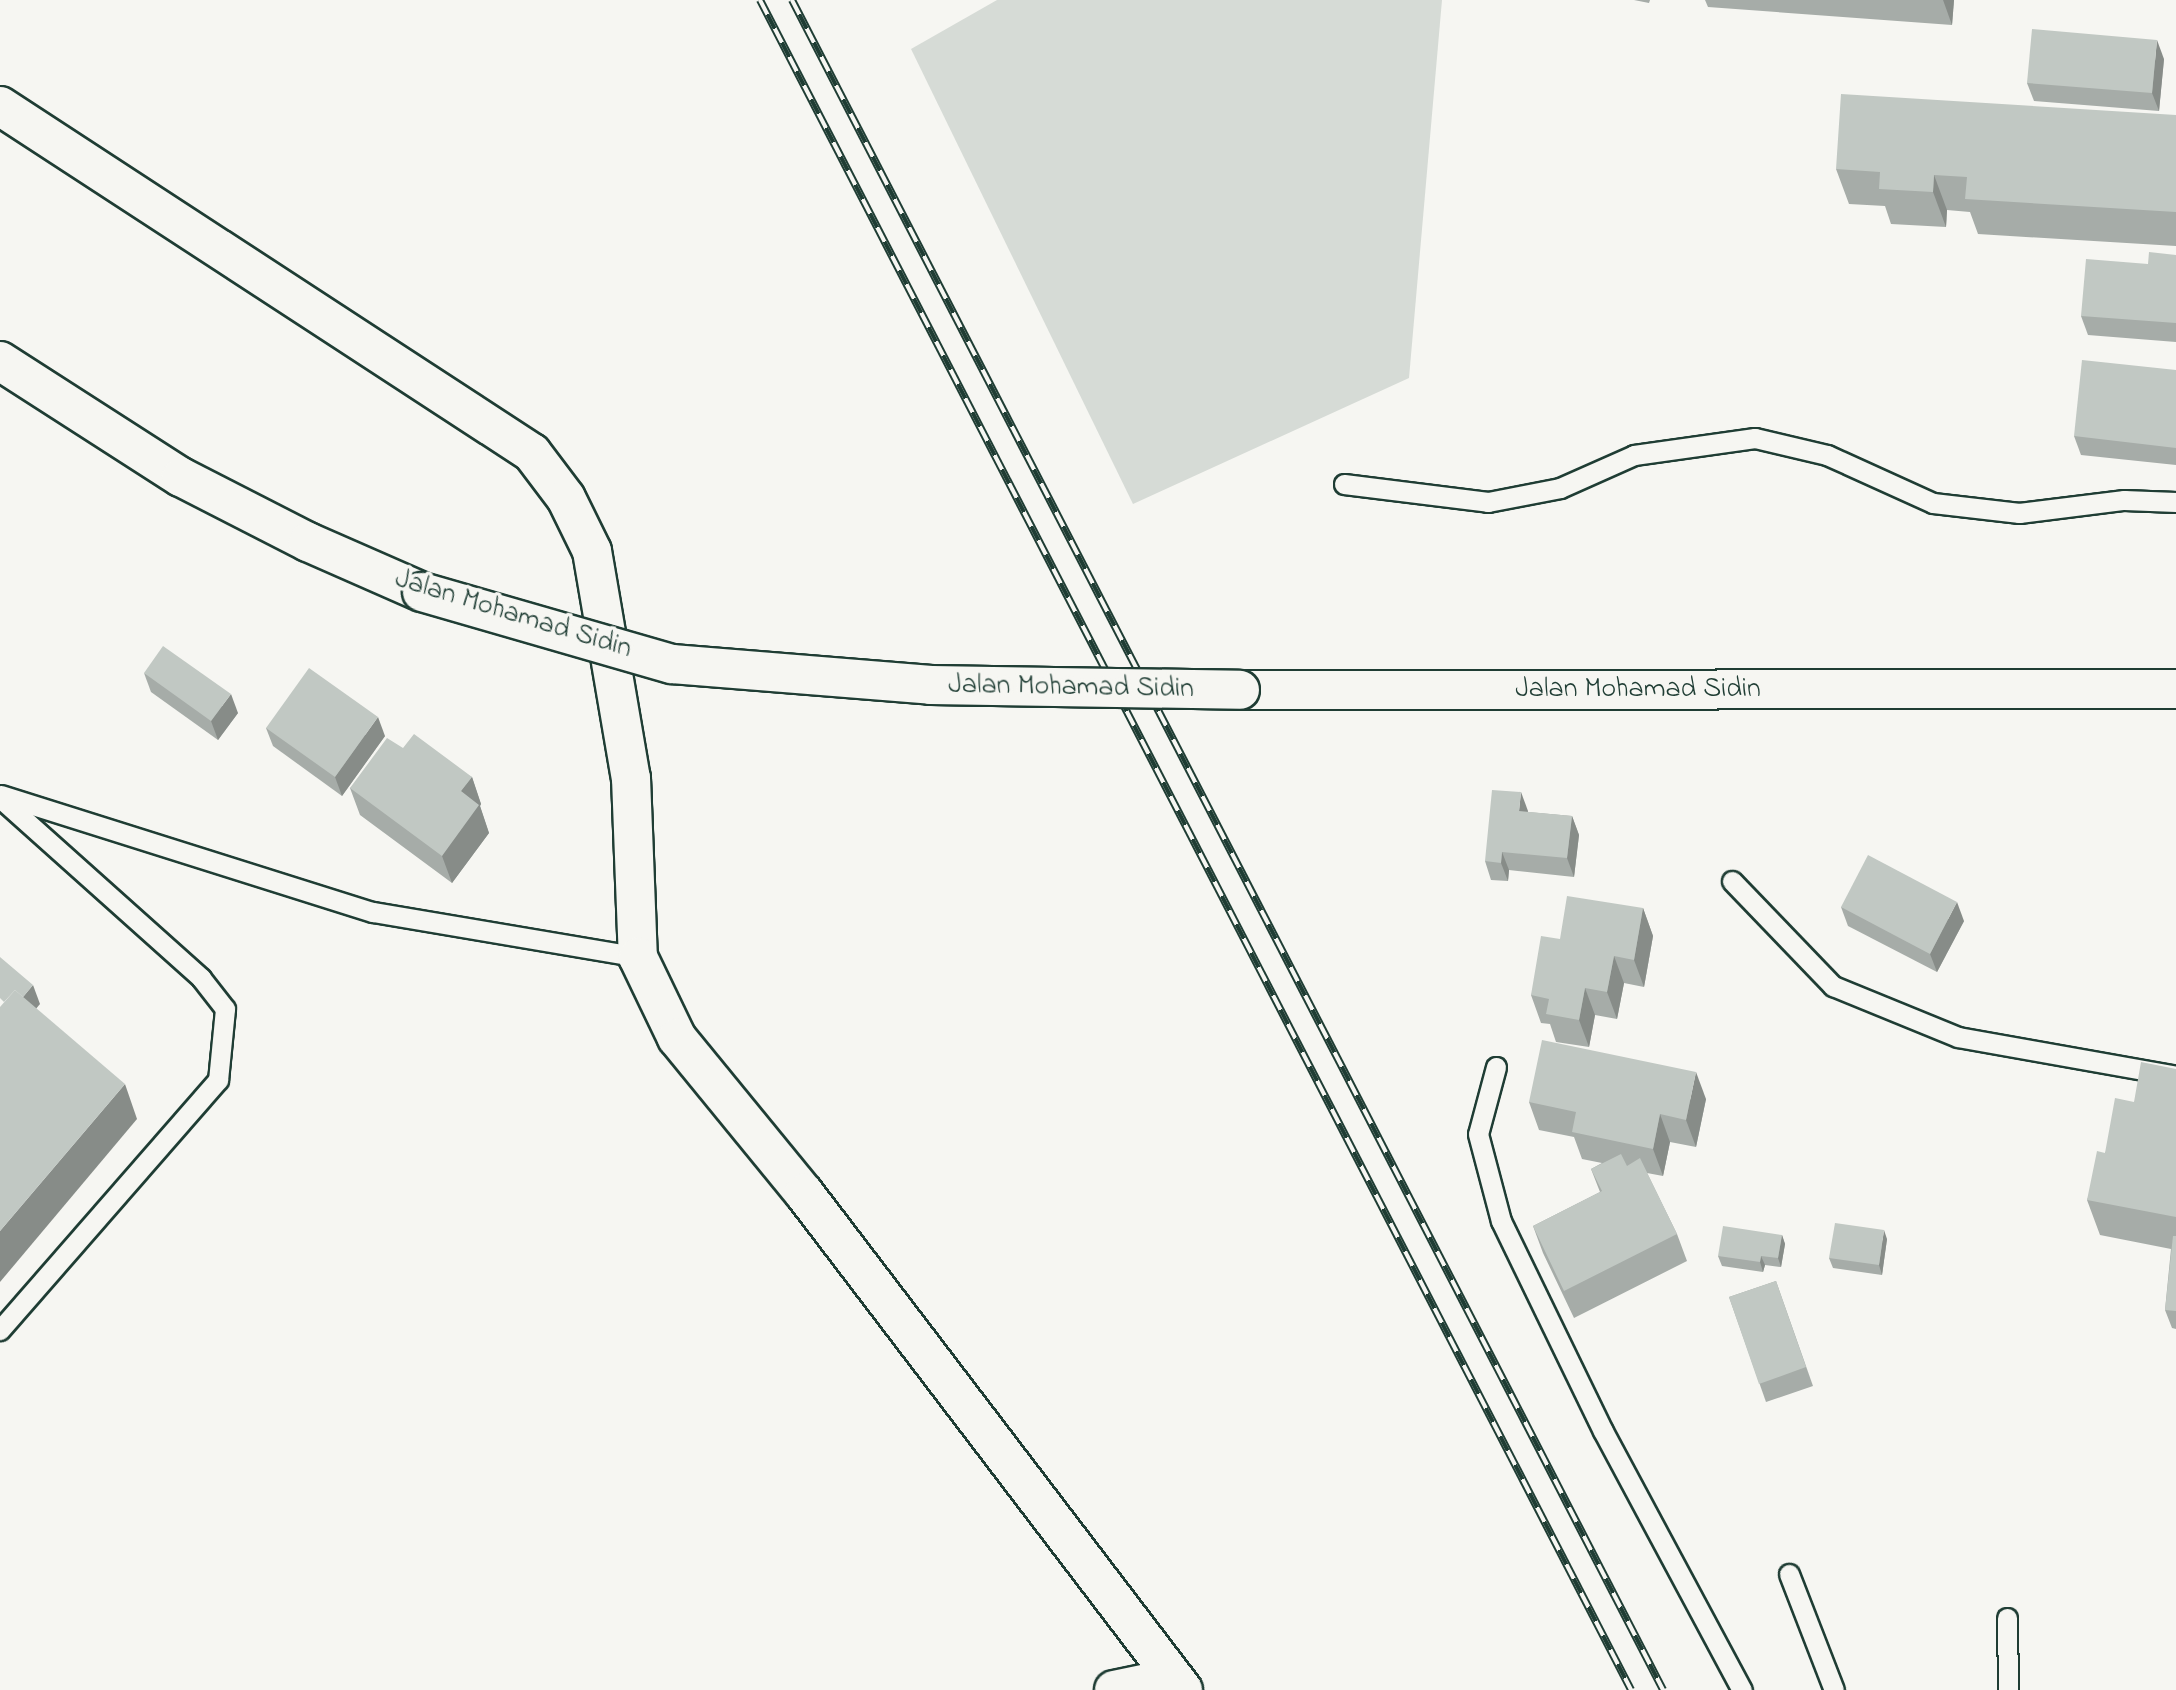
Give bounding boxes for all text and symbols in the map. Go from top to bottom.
street label: Jalan Mohamad Sidin [391,563,635,667]
street label: Jalan Mohamad Sidin [948,669,1194,707]
street label: Jalan Mohamad Sidin [1515,673,1761,707]

